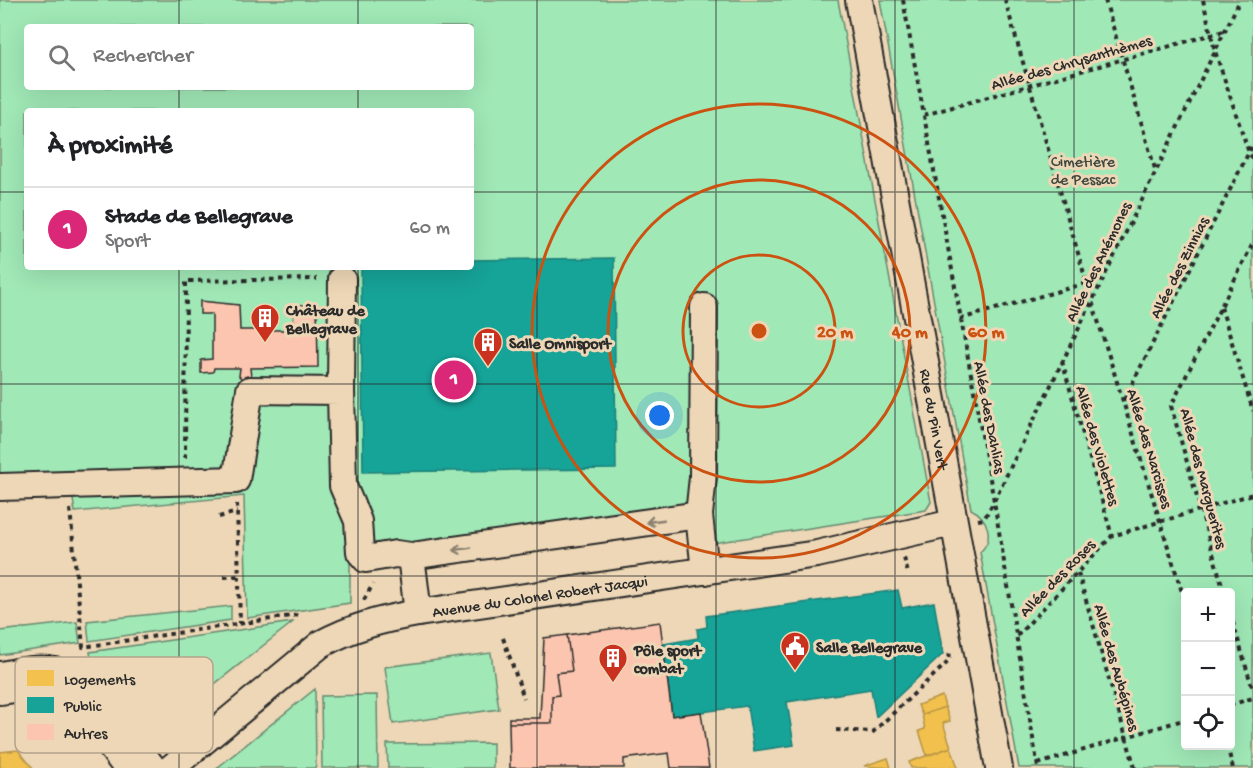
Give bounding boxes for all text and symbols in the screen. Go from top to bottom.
search box [24,24,474,90]
street label: Allée des Chrysanthèmes [989,32,1156,96]
icon: search [45,41,78,74]
text: Rechercher [93,44,193,70]
text: À proximité [48,132,172,163]
park label: Cimetière de Pessac [1051,154,1116,191]
street label: Allée des Anémones [1063,199,1138,325]
text: Stade de Bellegrave [105,205,293,231]
street label: Allée des Zinnias [1147,214,1215,323]
text: 1 [63,218,72,241]
text: 60 m [410,218,450,241]
text: Sport [105,231,150,254]
building icon: Château de Bellegrave [249,302,281,344]
place label: Château de Bellegrave [285,303,365,340]
centre of rings [749,321,769,341]
text: 20 m [817,323,853,344]
text: 40 m [891,323,928,344]
text: 60 m [968,323,1004,344]
building icon: Salle Omnisport [472,326,504,368]
place label: Salle Omnisport [509,336,612,355]
pin: 1 [434,358,474,403]
street label: Allée des Dahlias [967,360,1008,476]
street label: Rue du Pin Vert [913,368,951,473]
street label: Allée des Violettes [1069,384,1122,509]
street label: Allée des Narcisses [1120,387,1175,512]
your location [645,401,674,430]
street label: Allée des Marguerites [1174,407,1230,552]
one-way arrow [645,516,665,527]
street label: Allée des Roses [1017,536,1101,622]
one-way arrow [452,543,472,554]
street label: Avenue du Colonel Robert Jacqui [431,573,649,624]
map controls [1181,588,1235,750]
button: + [1181,588,1235,642]
street label: Allée des Aubépines [1087,602,1142,735]
public building icon: Salle Bellegrave [779,630,811,672]
place label: Salle Bellegrave [816,640,923,659]
building icon: Pôle sport combat [597,642,629,684]
button: − [1181,642,1235,696]
place label: Pôle sport combat [633,643,702,680]
legend [15,657,213,753]
text: Logements [64,672,136,691]
button: locate [1181,696,1235,750]
text: Public [63,699,102,718]
text: Autres [64,726,108,745]

